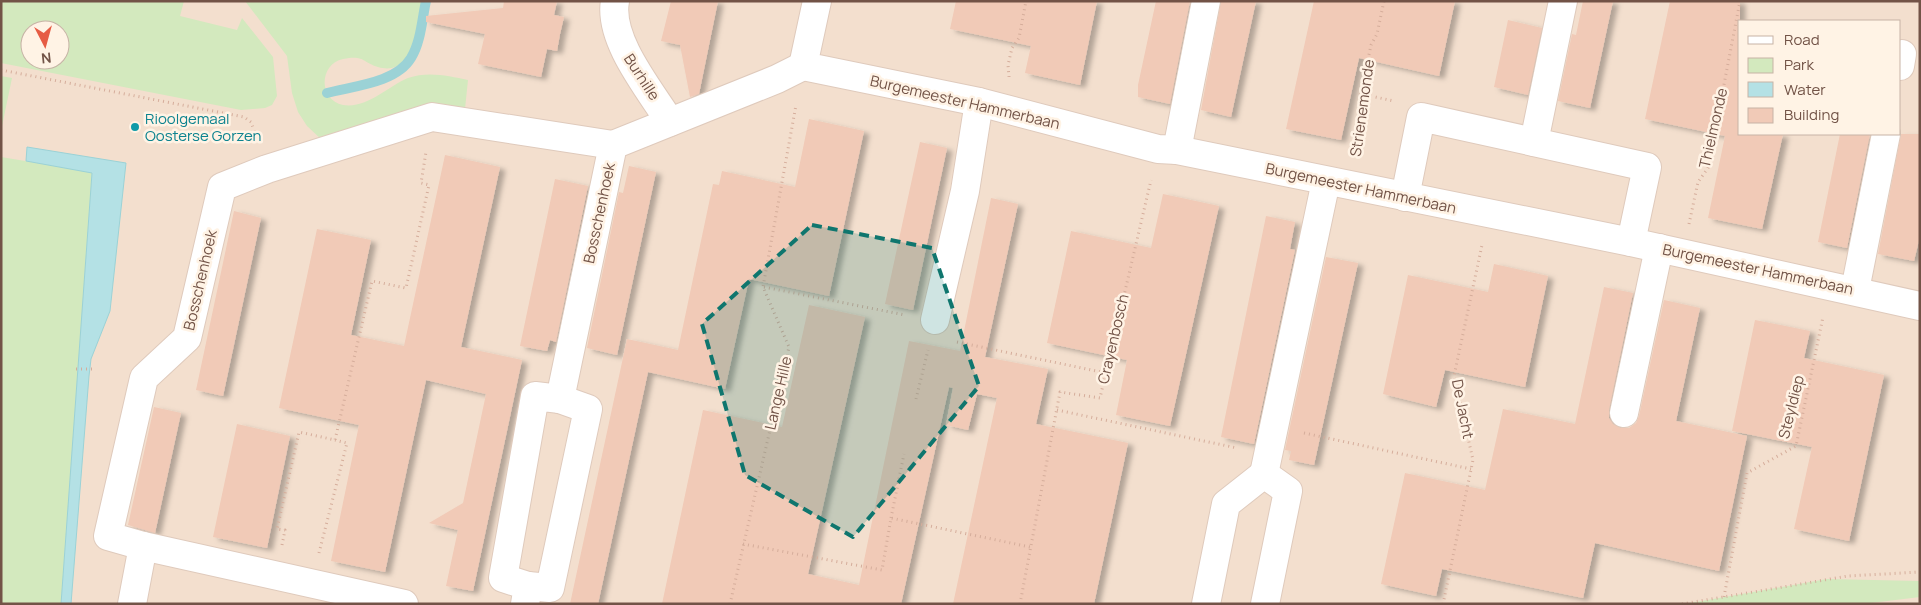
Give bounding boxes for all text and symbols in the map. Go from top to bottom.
north arrow [20,20,70,70]
legend [1738,20,1901,135]
text: Road [1784,29,1820,50]
text: N [40,48,52,68]
street label: Burhille [619,50,665,105]
text: Park [1784,54,1814,75]
street label: Strienemonde [1345,58,1379,158]
street label: Burgemeester Hammerbaan [868,70,1062,134]
text: Water [1784,79,1826,100]
street label: Thielmonde [1694,86,1732,170]
text: Building [1784,104,1839,125]
place label: Rioolgemaal Oosterse Gorzen [145,108,261,146]
marker: Rioolgemaal Oosterse Gorzen [129,121,141,133]
street label: Burgemeester Hammerbaan [1264,158,1458,218]
street label: Bosschenhoek [578,160,620,265]
street label: Bosschenhoek [178,227,222,332]
street label: Burgemeester Hammerbaan [1661,239,1855,299]
street label: Crayenbosch [1092,292,1134,386]
street label: Lange Hille [759,354,797,432]
street label: Steyldiep [1773,373,1809,441]
street label: De Jacht [1447,377,1479,441]

